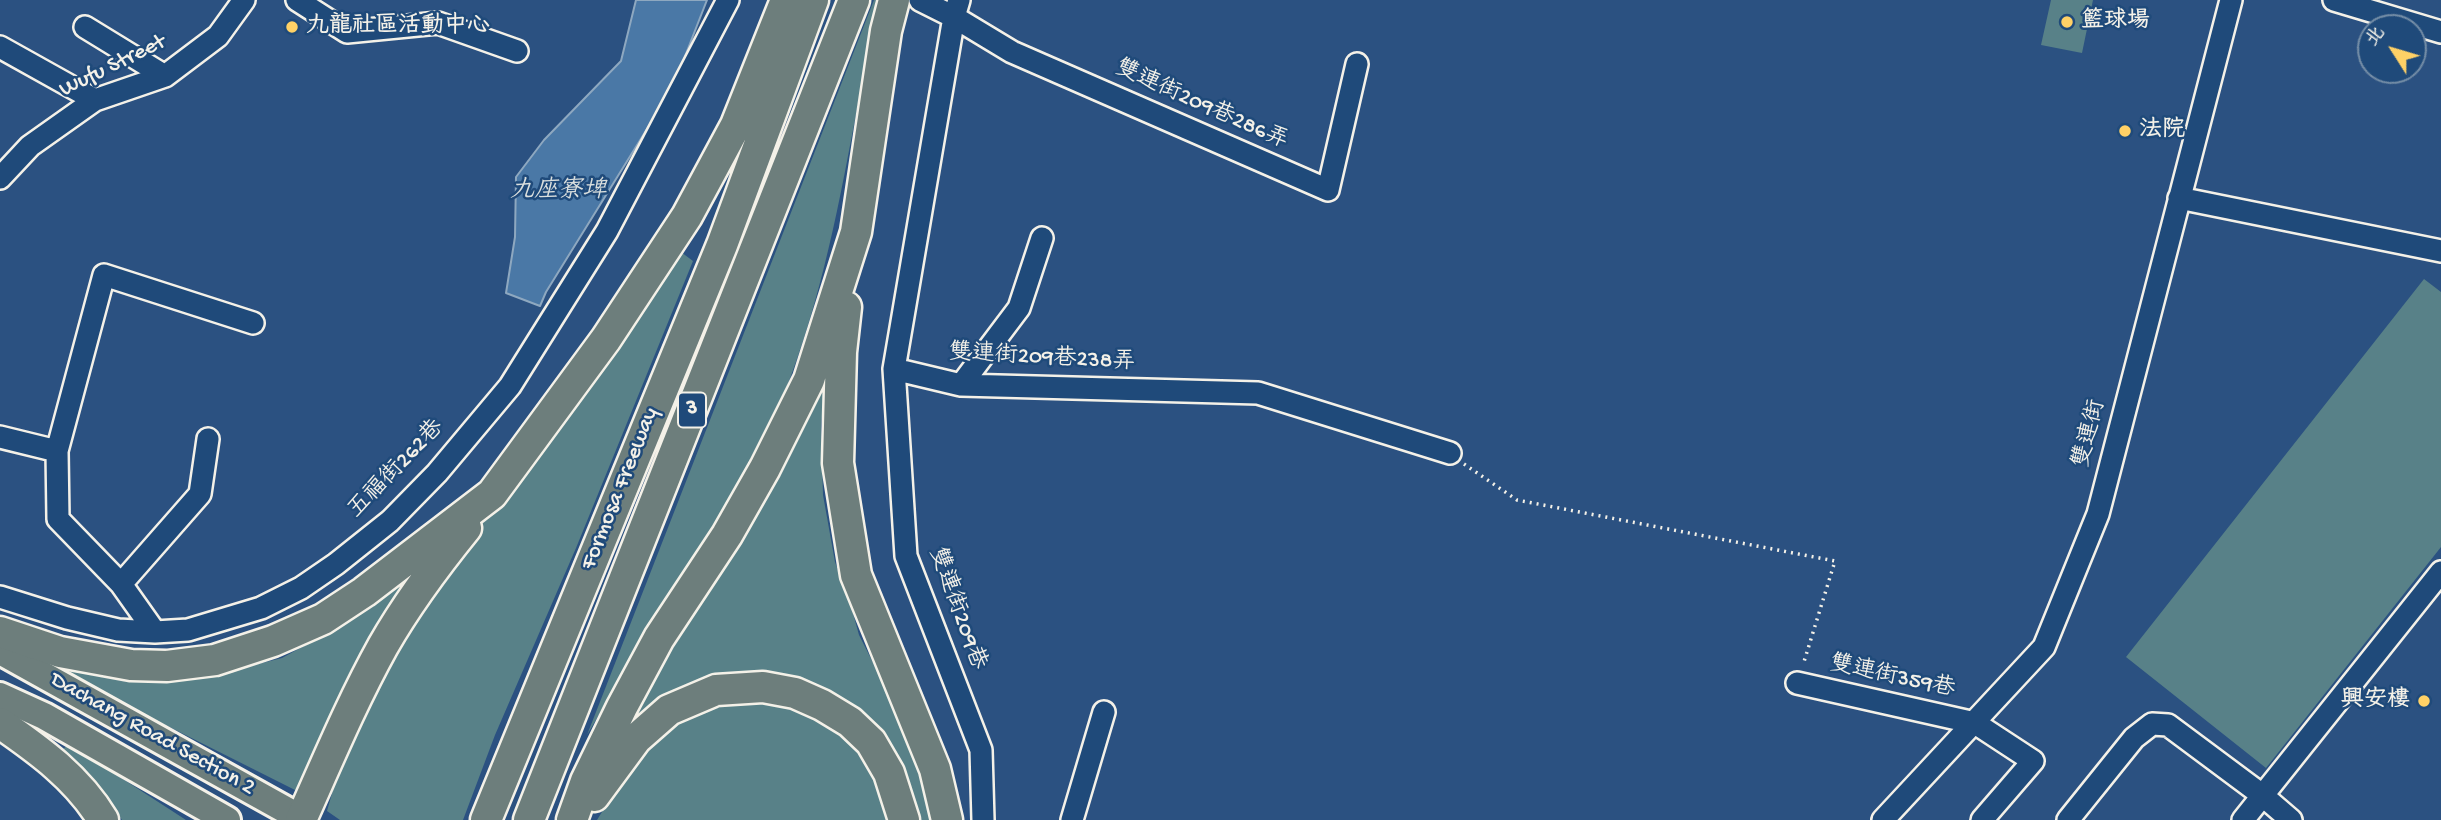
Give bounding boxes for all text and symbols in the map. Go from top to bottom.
place label: 籃球場 [2081,8,2150,36]
place label: 九龍社區活動中心 [306,13,490,41]
marker: 籃球場 [2059,14,2075,30]
north arrow [2357,14,2427,84]
marker: 九龍社區活動中心 [284,19,300,35]
text: 北 [2362,23,2391,52]
street label: Wufu Street [55,29,171,105]
street label: 雙連街209巷286弄 [1110,55,1292,157]
place label: 法院 [2139,117,2185,145]
marker: 法院 [2117,123,2133,139]
water label: 九座寮埤 [510,178,606,206]
street label: 雙連街209巷238弄 [948,340,1136,378]
road number: 3 [678,392,706,428]
street label: 雙連街 [2069,397,2113,471]
street label: Formosa Freeway [576,404,666,574]
street label: 五福街262巷 [343,415,451,525]
street label: 雙連街209巷 [921,544,991,674]
street label: 雙連街359巷 [1827,651,1957,705]
street label: Dachang Road Section 2 [45,667,259,803]
place label: 興安樓 [2341,687,2410,715]
marker: 興安樓 [2416,693,2432,709]

